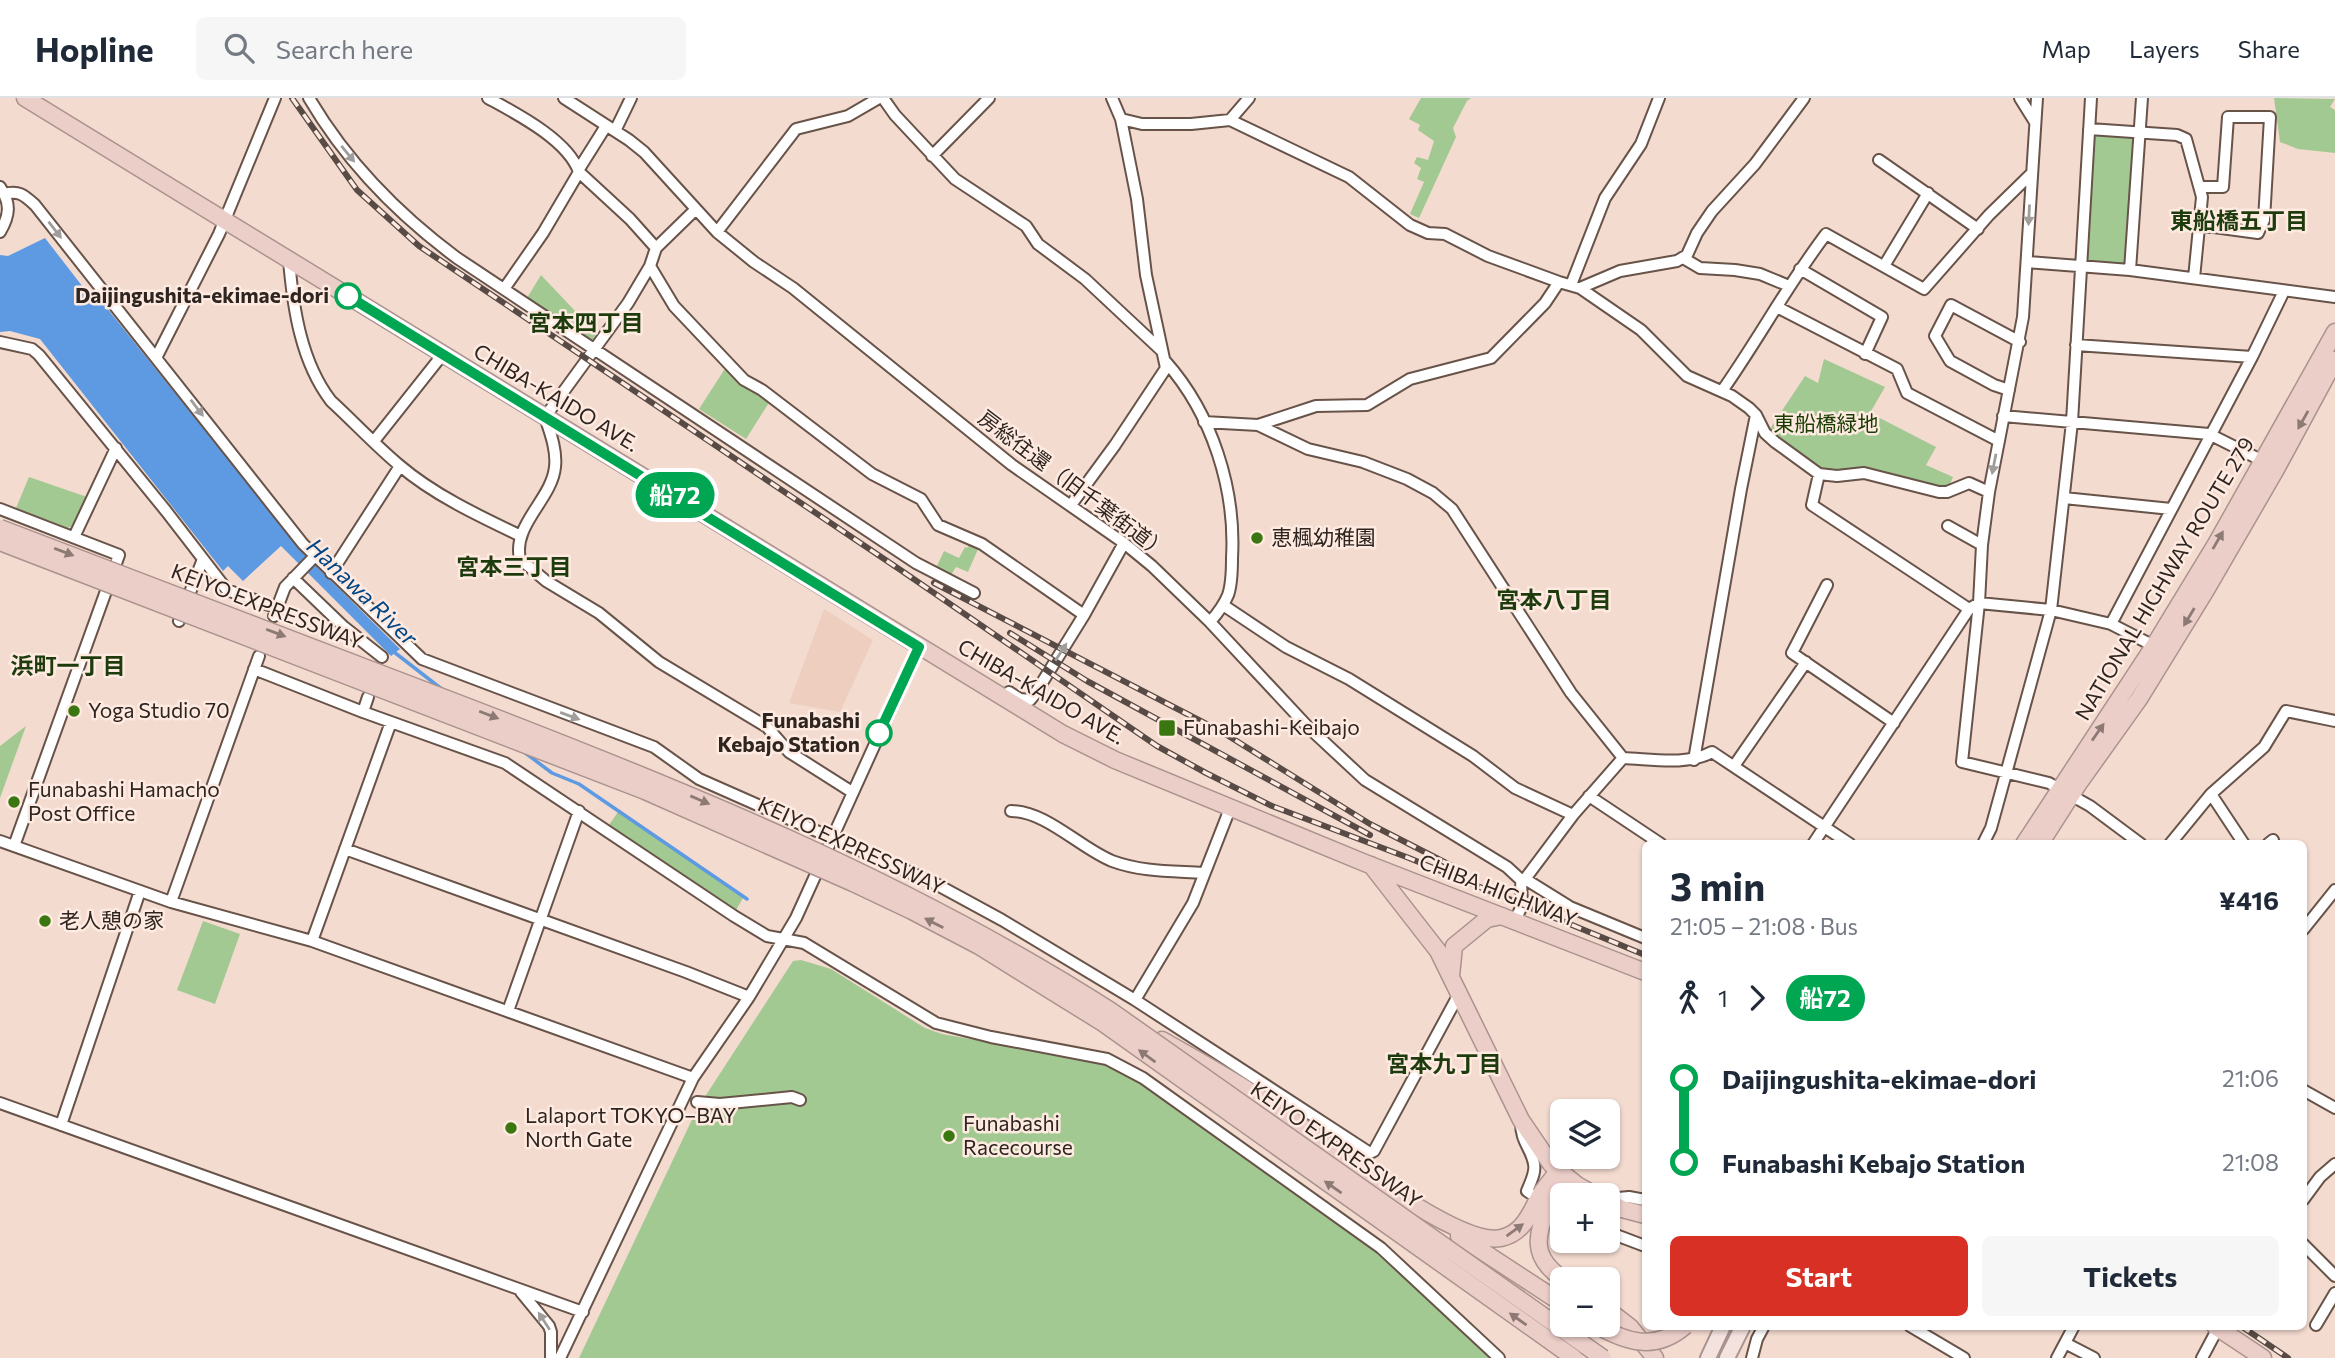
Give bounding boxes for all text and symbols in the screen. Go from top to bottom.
search box [196,17,686,80]
text: Hopline [35,28,154,69]
icon: search [220,29,258,67]
text: Search here [276,33,413,64]
text: Map [2042,34,2091,63]
text: Layers [2129,34,2200,63]
text: Share [2238,34,2300,63]
one-way arrow [340,145,355,162]
one-way arrow [2024,204,2035,226]
district label: 東船橋五丁目 [2170,206,2308,234]
one-way arrow [48,221,63,239]
place label: Daijingushita-ekimae-dori [75,282,329,307]
marker: Daijingushita-ekimae-dori [335,283,361,309]
district label: 宮本四丁目 [529,308,644,336]
street label: CHIBA-KAIDO AVE. [470,338,644,456]
one-way arrow [189,399,204,417]
street label: 房総往還（旧千葉街道） [974,404,1174,563]
park label: 東船橋緑地 [1774,410,1879,435]
one-way arrow [2297,410,2309,430]
street label: NATIONAL HIGHWAY ROUTE 279 [2069,432,2258,724]
one-way arrow [1988,453,1999,475]
line badge: 船72 [635,472,715,518]
text: 船72 [650,480,700,509]
place label: 恵楓幼稚園 [1271,524,1376,549]
marker: 恵楓幼稚園 [1249,530,1265,546]
one-way arrow [2212,530,2224,549]
water label: Hanawa River [302,532,424,652]
one-way arrow [53,547,74,558]
district label: 宮本三丁目 [457,552,572,580]
street label: KEIYO EXPRESSWAY [168,557,367,654]
district label: 宮本八丁目 [1497,585,1612,613]
one-way arrow [2183,608,2195,627]
one-way arrow [266,628,287,639]
street label: CHIBA-KAIDO AVE. [954,633,1130,749]
one-way arrow [1054,642,1067,662]
district label: 浜町一丁目 [11,651,126,679]
place label: Yoga Studio 70 [88,697,230,722]
marker: Yoga Studio 70 [66,703,82,719]
place label: Funabashi Kebajo Station [718,707,860,756]
one-way arrow [478,709,499,720]
one-way arrow [560,711,581,722]
place label: Funabashi-Keibajo [1183,714,1360,739]
marker: Funabashi-Keibajo [1157,718,1177,738]
marker: Funabashi Kebajo Station [866,720,892,746]
one-way arrow [2091,723,2105,741]
place label: Funabashi Hamacho Post Office [28,776,220,825]
street label: KEIYO EXPRESSWAY [754,790,949,899]
marker: Funabashi Hamacho Post Office [6,794,22,810]
one-way arrow [689,795,710,806]
street label: CHIBA HIGHWAY [1416,848,1581,931]
text: 3 min [1670,862,1765,909]
text: ¥416 [2219,884,2279,915]
place label: 老人憩の家 [59,907,164,932]
text: 21:05 – 21:08 · Bus [1670,912,1858,940]
marker: 老人憩の家 [37,913,53,929]
one-way arrow [924,917,944,928]
icon: walk [1670,979,1708,1017]
icon: forward [1738,979,1776,1017]
text: 船72 [1800,983,1851,1012]
text: 1 [1718,984,1728,1012]
one-way arrow [1138,1049,1156,1063]
district label: 宮本九丁目 [1387,1049,1502,1077]
text: Daijingushita-ekimae-dori [1722,1063,2037,1094]
text: 21:06 [2222,1064,2279,1092]
street label: KEIYO EXPRESSWAY [1246,1075,1428,1213]
map controls [1550,1099,1620,1337]
button: layers [1550,1099,1620,1169]
place label: Lalaport TOKYO−BAY North Gate [525,1102,736,1151]
place label: Funabashi Racecourse [963,1110,1073,1159]
marker: Lalaport TOKYO−BAY North Gate [503,1120,519,1136]
marker: Funabashi Racecourse [941,1128,957,1144]
text: Funabashi Kebajo Station [1722,1147,2025,1178]
text: 21:08 [2222,1148,2279,1176]
one-way arrow [1324,1180,1342,1194]
button: + [1550,1183,1620,1253]
one-way arrow [1506,1223,1524,1237]
button: Start [1670,1236,1968,1316]
button: Tickets [1982,1236,2279,1316]
button: − [1550,1267,1620,1337]
one-way arrow [538,1311,551,1330]
one-way arrow [1509,1312,1527,1326]

